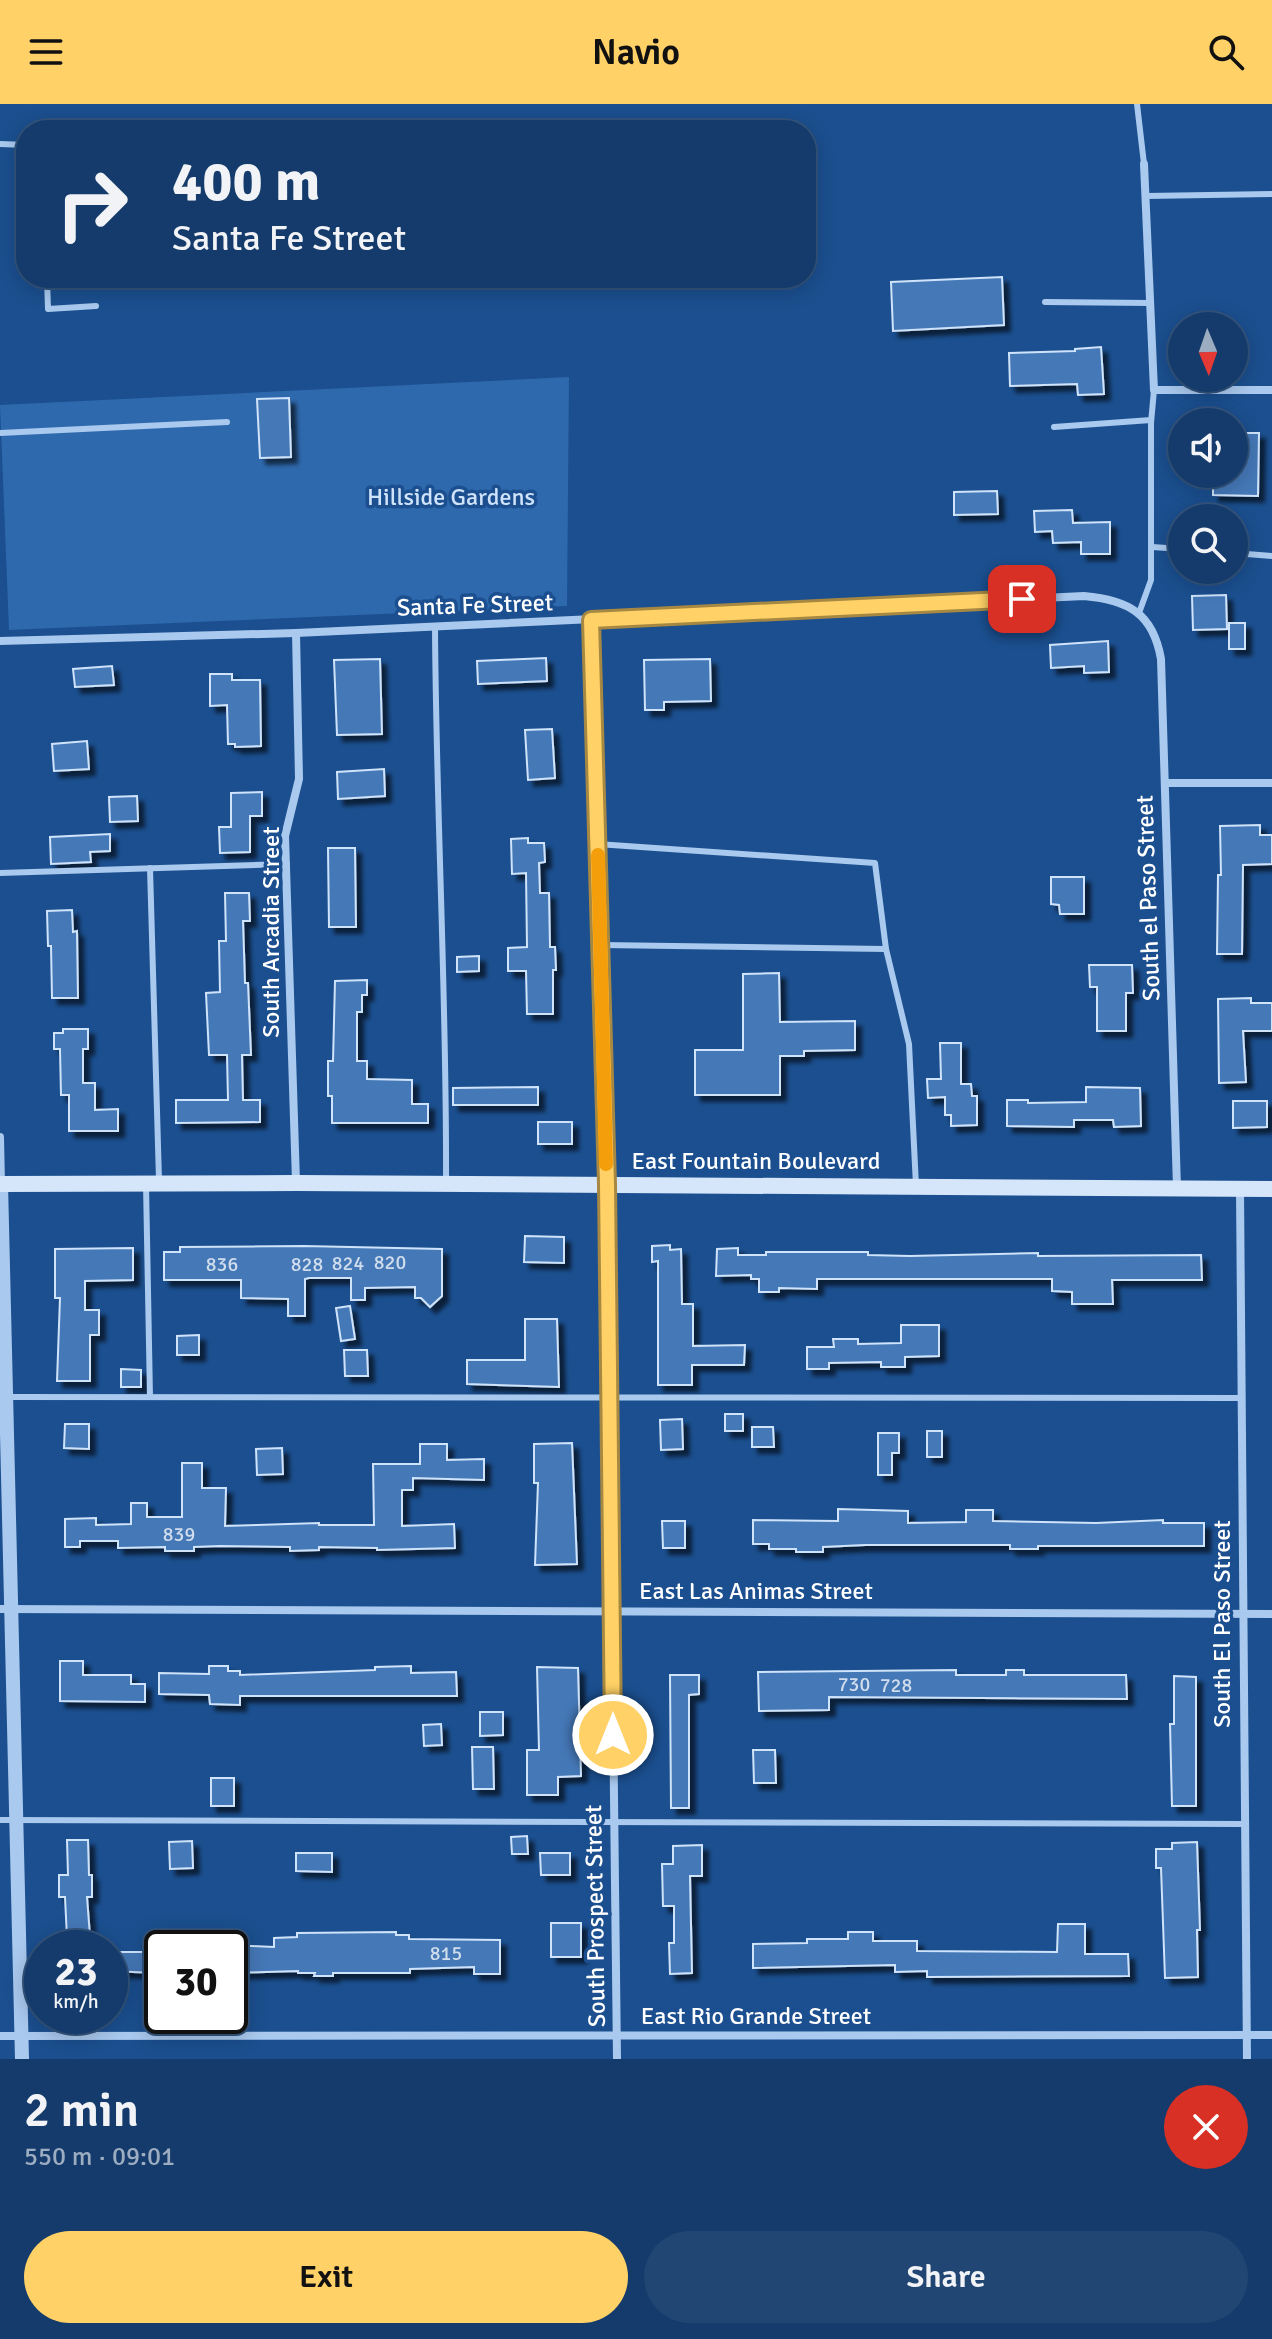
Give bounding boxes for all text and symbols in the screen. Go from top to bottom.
icon: menu [24,30,68,74]
text: Navio [592,30,680,75]
icon: search [1204,30,1248,74]
text: 400 m [172,147,320,216]
icon: right [40,152,144,256]
text: Santa Fe Street [172,216,406,261]
north arrow [1168,312,1248,392]
map controls [1168,312,1248,584]
button: sound [1168,408,1248,488]
park label: Hillside Gardens [367,482,535,512]
button: search [1168,504,1248,584]
pin [988,565,1056,633]
icon: arrive [1000,577,1044,621]
street label: Santa Fe Street [396,587,554,623]
street label: South el Paso Street [1129,795,1167,1001]
street label: South Arcadia Street [256,826,286,1038]
street label: East Fountain Boulevard [632,1146,880,1176]
house number: 820 [374,1250,406,1275]
house number: 824 [332,1251,364,1276]
house number: 836 [206,1252,238,1277]
house number: 828 [291,1252,323,1277]
street label: South El Paso Street [1207,1520,1237,1728]
house number: 839 [163,1522,195,1547]
street label: East Las Animas Street [639,1576,873,1606]
house number: 730 [838,1672,870,1697]
house number: 728 [880,1673,912,1698]
position arrow [571,1693,655,1777]
street label: South Prospect Street [578,1804,612,2028]
speed limit sign: 30 [144,1930,248,2034]
house number: 815 [430,1941,462,1966]
text: 23 [54,1947,98,1997]
text: km/h [53,1989,99,2014]
street label: East Rio Grande Street [641,2001,871,2031]
text: 2 min [24,2081,139,2140]
button: close [1164,2085,1248,2169]
text: 550 m · 09:01 [24,2141,175,2173]
button: Exit [24,2231,628,2323]
button: Share [644,2231,1248,2323]

